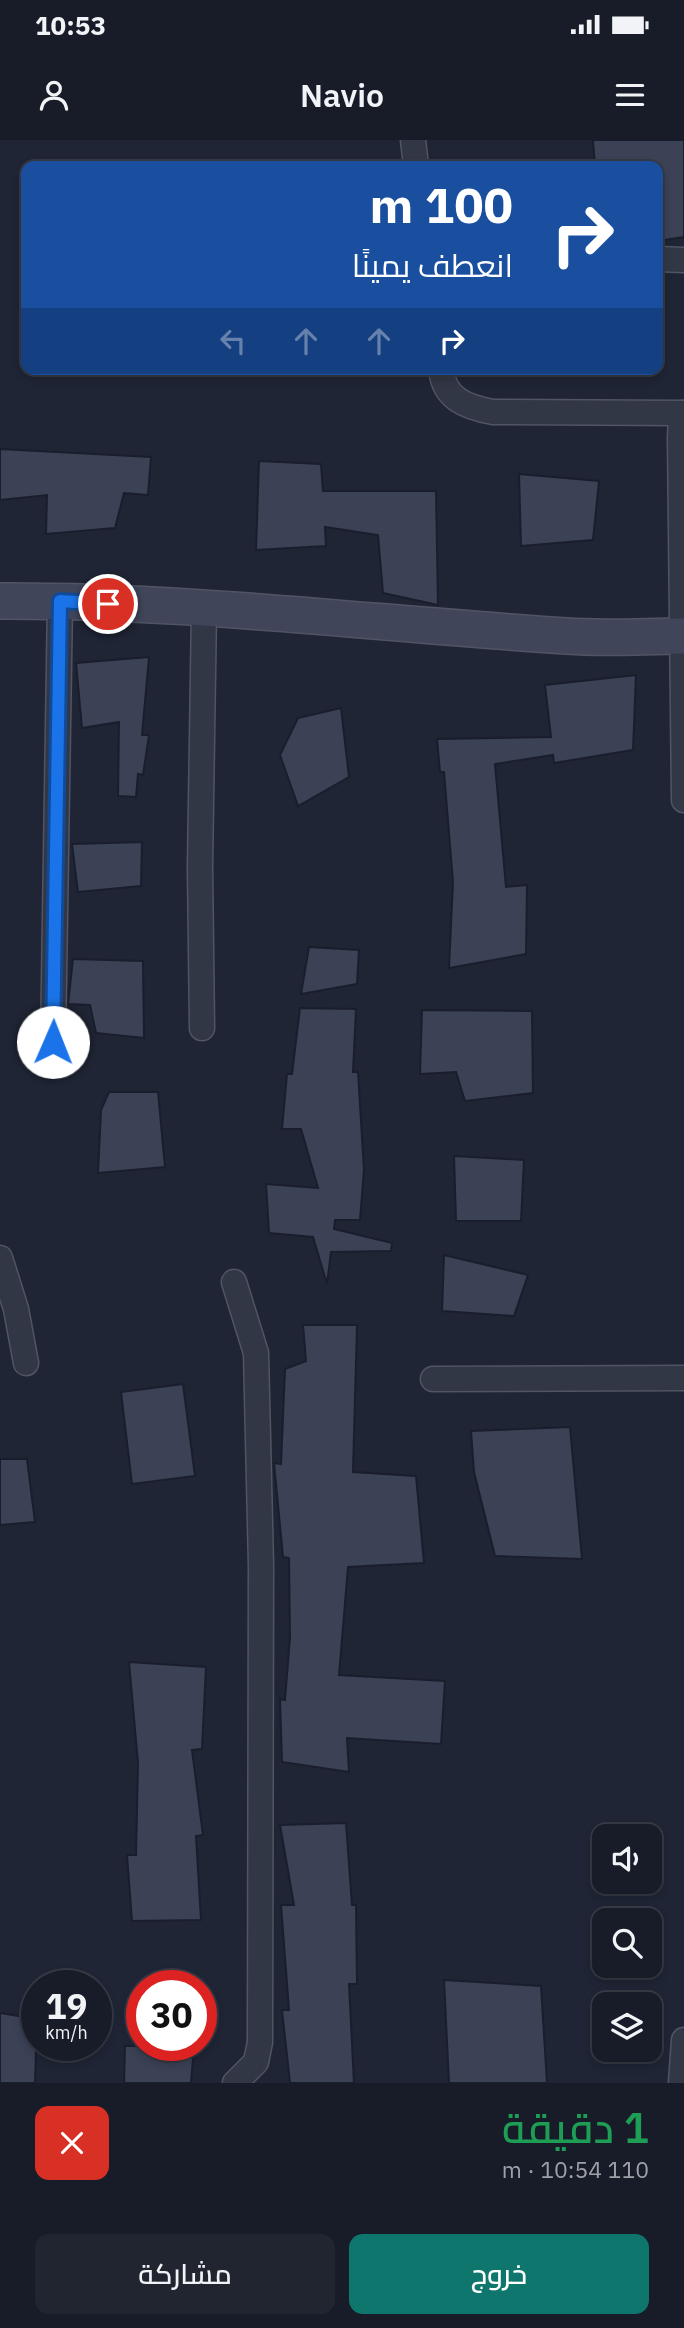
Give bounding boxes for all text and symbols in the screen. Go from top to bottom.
text: 10:53 [35,8,106,42]
text: Navio [300,74,384,116]
icon: person [35,76,73,114]
icon: menu [611,76,649,114]
text: 100 m [369,173,513,236]
icon: right [537,189,628,280]
text: انعطف يمينًا [352,244,513,286]
icon: left [214,322,252,360]
icon: ahead [287,322,325,360]
icon: ahead [360,322,398,360]
icon: right [433,322,471,360]
pin [78,574,138,634]
icon: arrive [89,585,127,623]
position arrow [16,1005,90,1079]
map controls [592,1824,662,2062]
button: sound [592,1824,662,1894]
button: search [592,1908,662,1978]
speed limit sign: 30 [126,1970,217,2061]
text: 19 [45,1983,88,2029]
button: layers [592,1992,662,2062]
text: km/h [45,2021,88,2044]
text: 1 دقيقة [502,2100,649,2155]
button: close [35,2106,109,2180]
text: 110 m · 10:54 [502,2154,649,2184]
button: مشاركة [35,2234,335,2314]
button: خروج [349,2234,649,2314]

